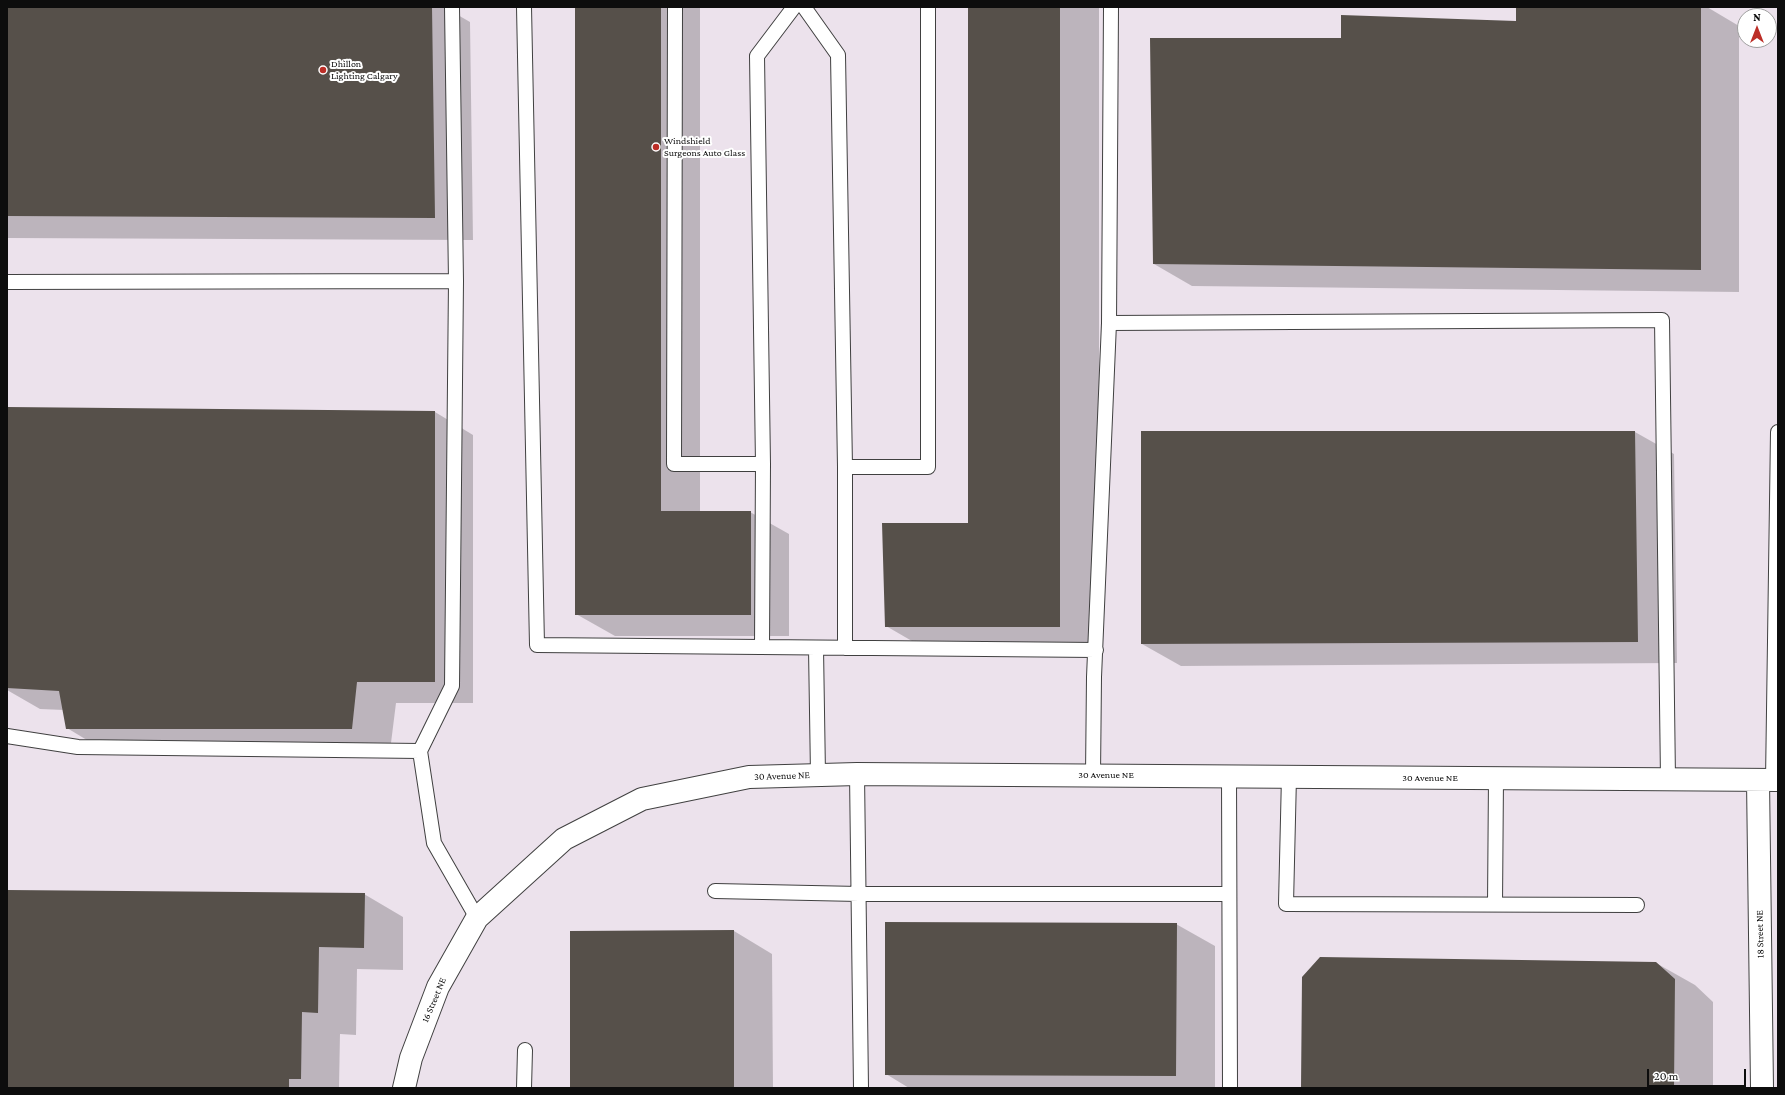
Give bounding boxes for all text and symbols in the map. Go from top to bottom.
north arrow [1737,8,1777,48]
text: N [1753,11,1761,23]
place label: Dhillon Lighting Calgary [331,58,398,82]
marker: Dhillon Lighting Calgary [318,65,328,75]
place label: Windshield Surgeons Auto Glass [664,135,745,158]
marker: Windshield Surgeons Auto Glass [651,142,661,152]
street label: 30 Avenue NE [754,769,810,783]
street label: 30 Avenue NE [1078,769,1134,781]
street label: 30 Avenue NE [1402,772,1458,784]
street label: 18 Street NE [1754,910,1766,958]
street label: 16 Street NE [419,976,449,1024]
scale bar [1649,1061,1748,1087]
text: 20 m [1654,1069,1678,1083]

